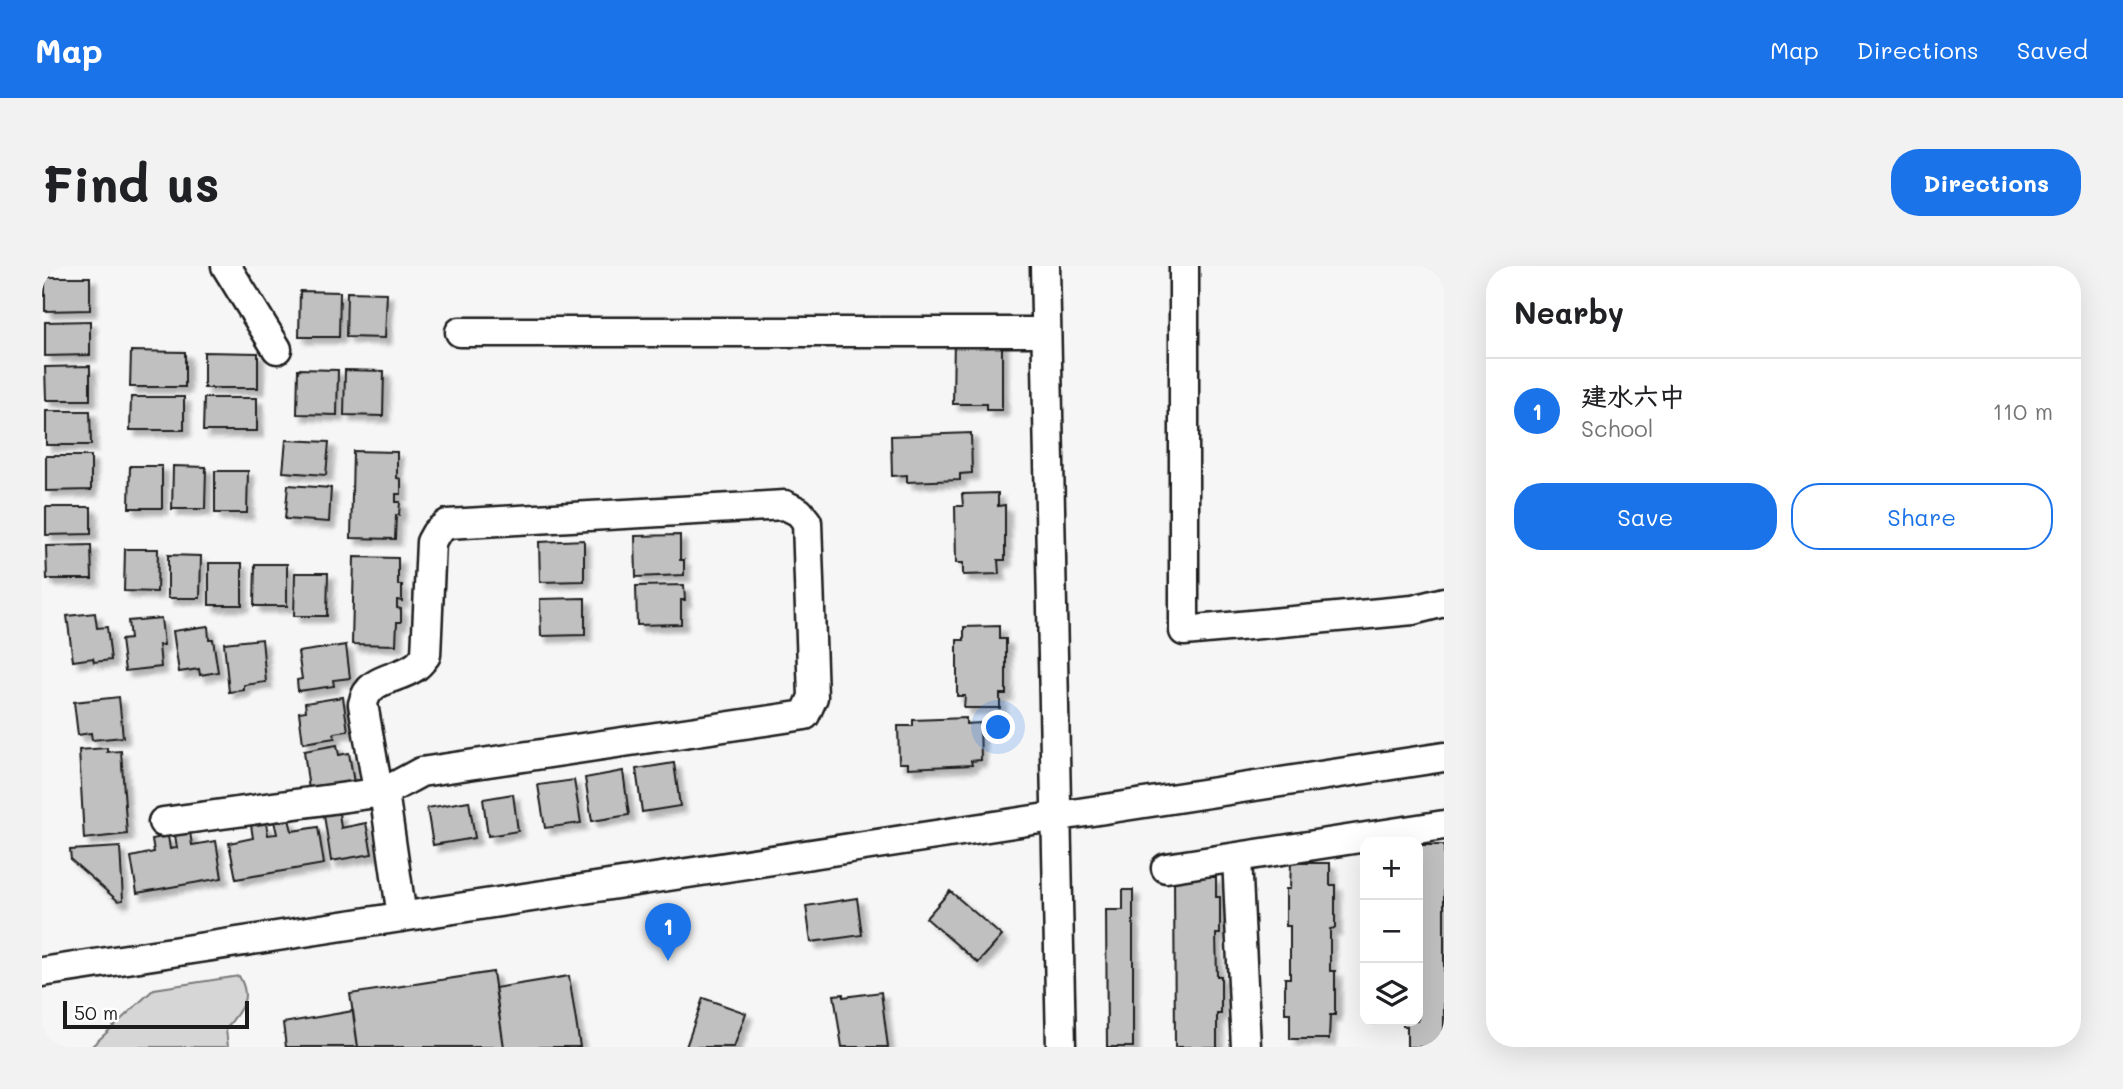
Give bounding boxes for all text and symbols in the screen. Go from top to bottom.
text: Map [35,28,103,71]
text: Map [1770,34,1819,65]
text: Directions [1857,34,1979,65]
text: Saved [2017,34,2088,65]
button: Directions [1891,149,2081,216]
text: Find us [42,151,220,214]
text: Nearby [1514,292,1624,332]
text: 建水六中 [1581,379,1685,413]
text: 1 [1532,396,1542,426]
text: 110 m [1993,396,2053,426]
text: School [1581,413,1654,443]
button: Save [1514,483,1777,550]
button: Share [1791,483,2053,550]
your location [981,710,1015,744]
map controls [1360,837,1423,1026]
button: + [1360,837,1423,900]
button: − [1360,900,1423,963]
pin: 1 [645,903,691,961]
button: layers [1360,963,1423,1026]
scale bar [63,998,248,1030]
text: 50 m [74,1000,118,1025]

